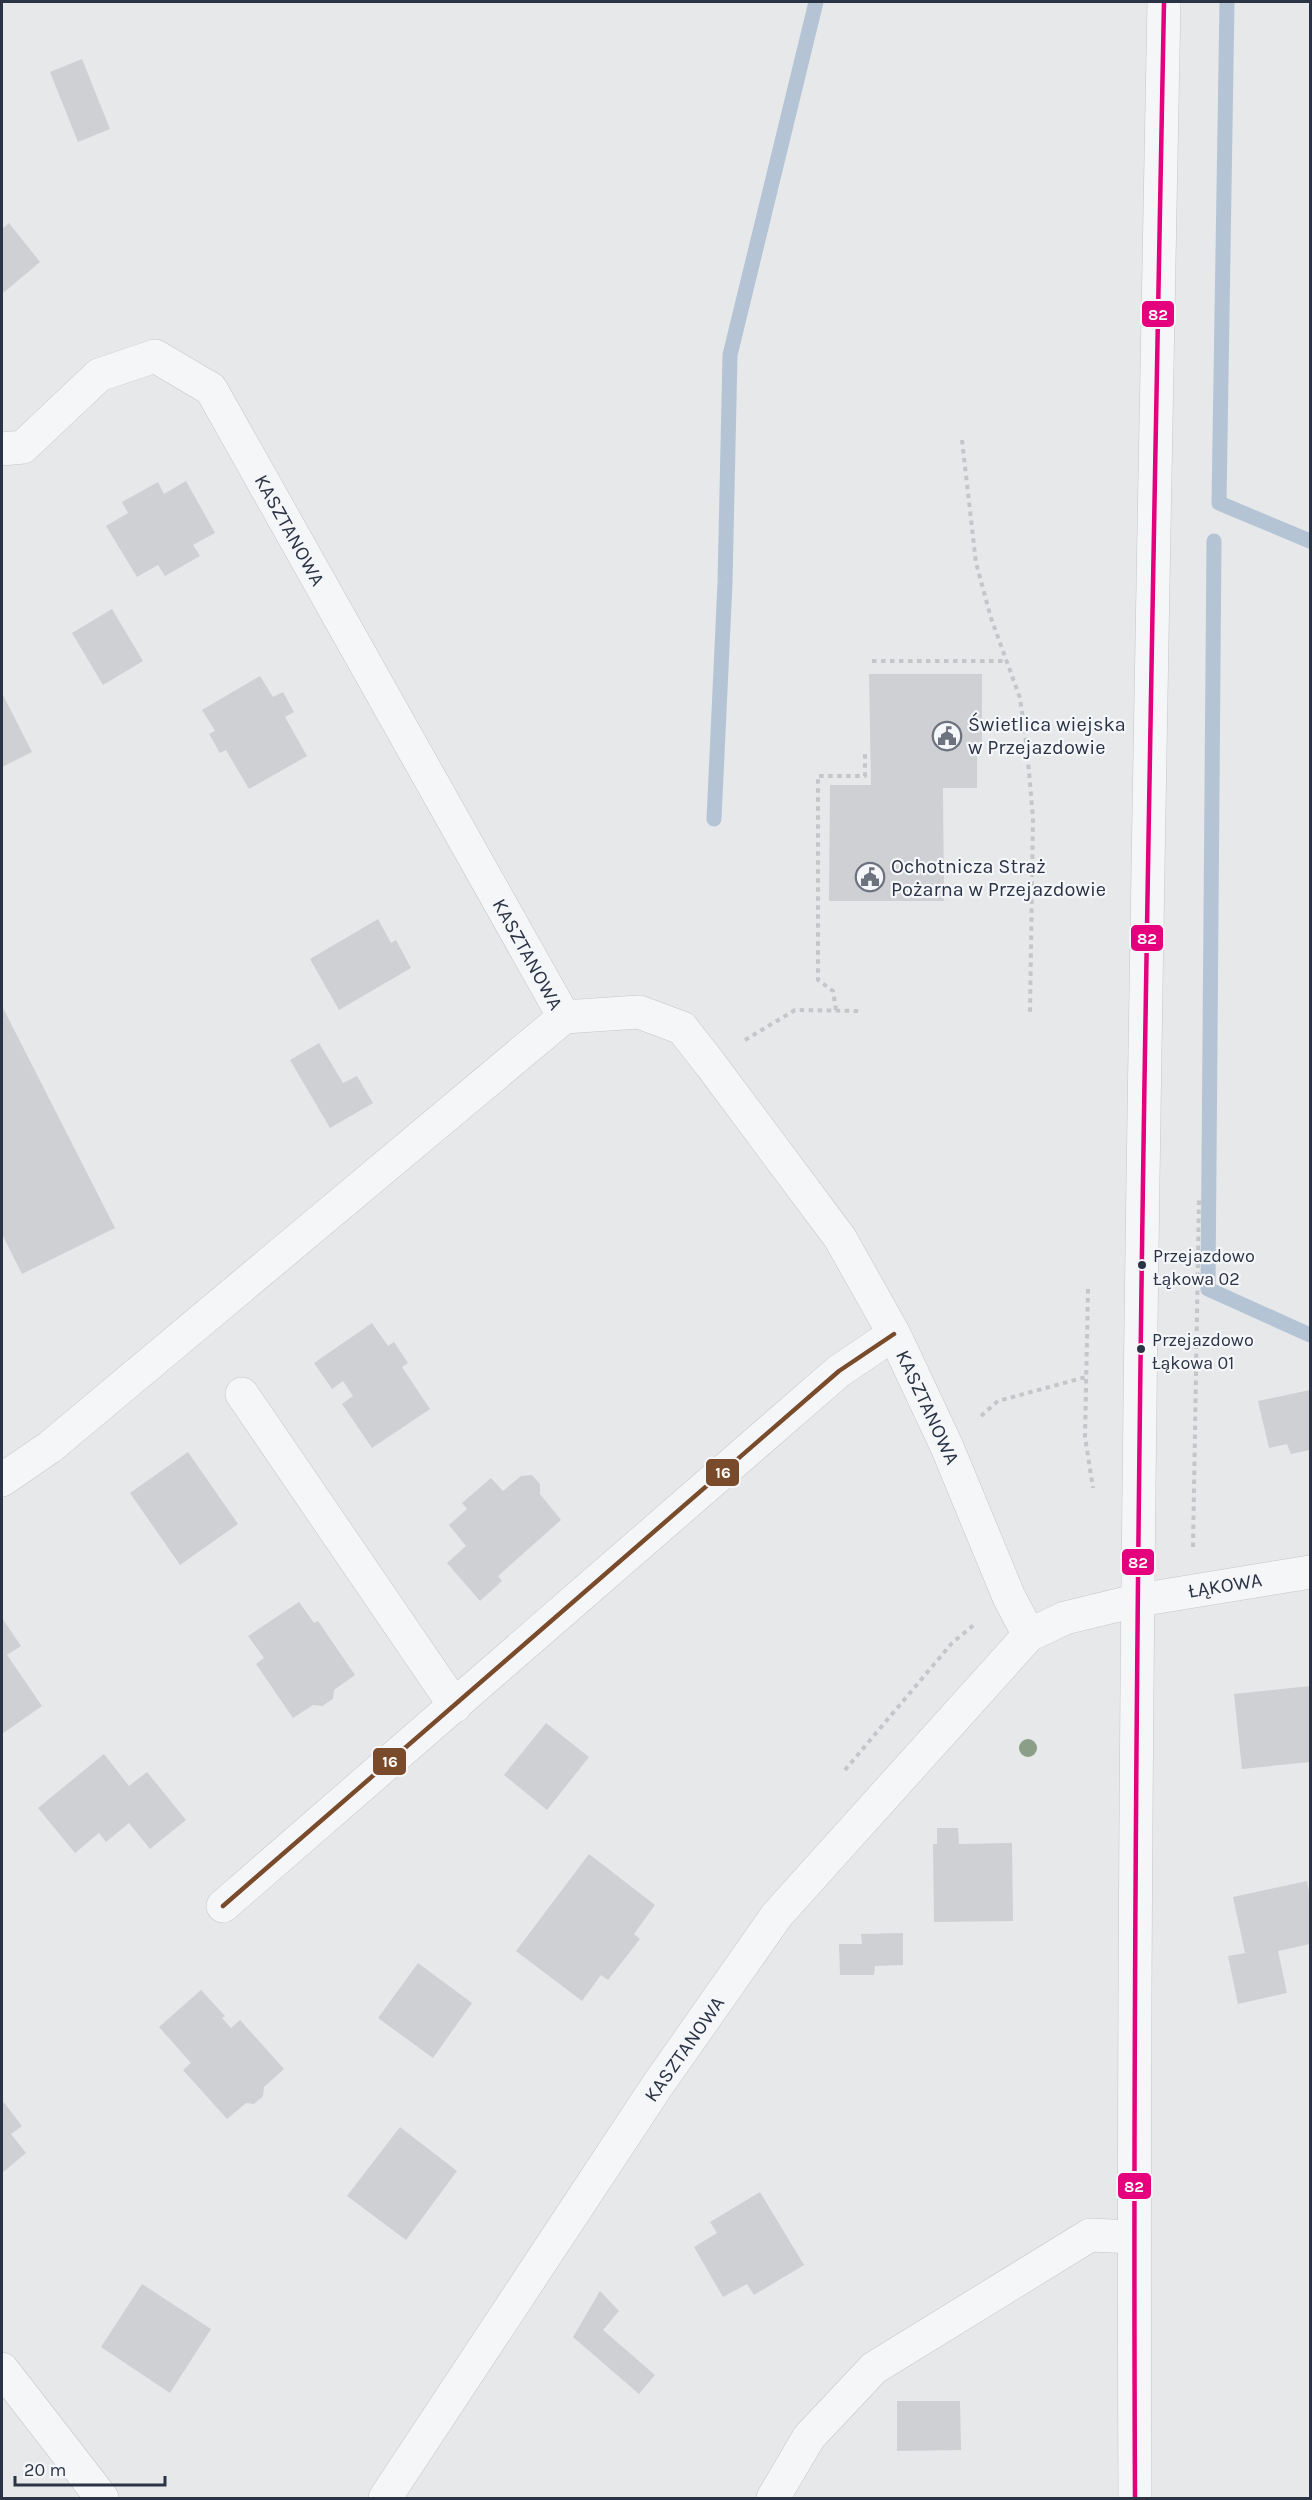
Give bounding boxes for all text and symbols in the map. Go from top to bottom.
line badge: 82 [1141,300,1175,328]
text: 82 [1148,305,1168,324]
street label: KASZTANOWA [250,471,330,590]
place label: Świetlica wiejska w Przejazdowie [968,712,1126,759]
public building icon: Świetlica wiejska w Przejazdowie [931,720,963,752]
place label: Ochotnicza Straż Pożarna w Przejazdowie [891,855,1106,901]
public building icon: Ochotnicza Straż Pożarna w Przejazdowie [854,861,886,893]
street label: KASZTANOWA [488,895,568,1014]
line badge: 82 [1130,924,1164,952]
text: 82 [1137,929,1157,948]
place label: Przejazdowo Łąkowa 02 [1153,1245,1255,1290]
marker: Przejazdowo Łąkowa 02 [1136,1259,1148,1271]
place label: Przejazdowo Łąkowa 01 [1152,1329,1254,1374]
marker: Przejazdowo Łąkowa 01 [1135,1343,1147,1355]
street label: KASZTANOWA [891,1346,964,1468]
line badge: 16 [705,1458,740,1487]
text: 16 [715,1463,731,1482]
line badge: 82 [1121,1548,1155,1576]
text: 82 [1128,1553,1148,1572]
street label: ŁĄKOWA [1186,1568,1264,1603]
line badge: 16 [372,1747,407,1776]
text: 16 [382,1752,398,1771]
street label: KASZTANOWA [640,1992,729,2106]
line badge: 82 [1117,2172,1152,2200]
text: 82 [1124,2177,1144,2196]
scale bar [15,2449,165,2487]
text: 20 m [24,2459,66,2481]

